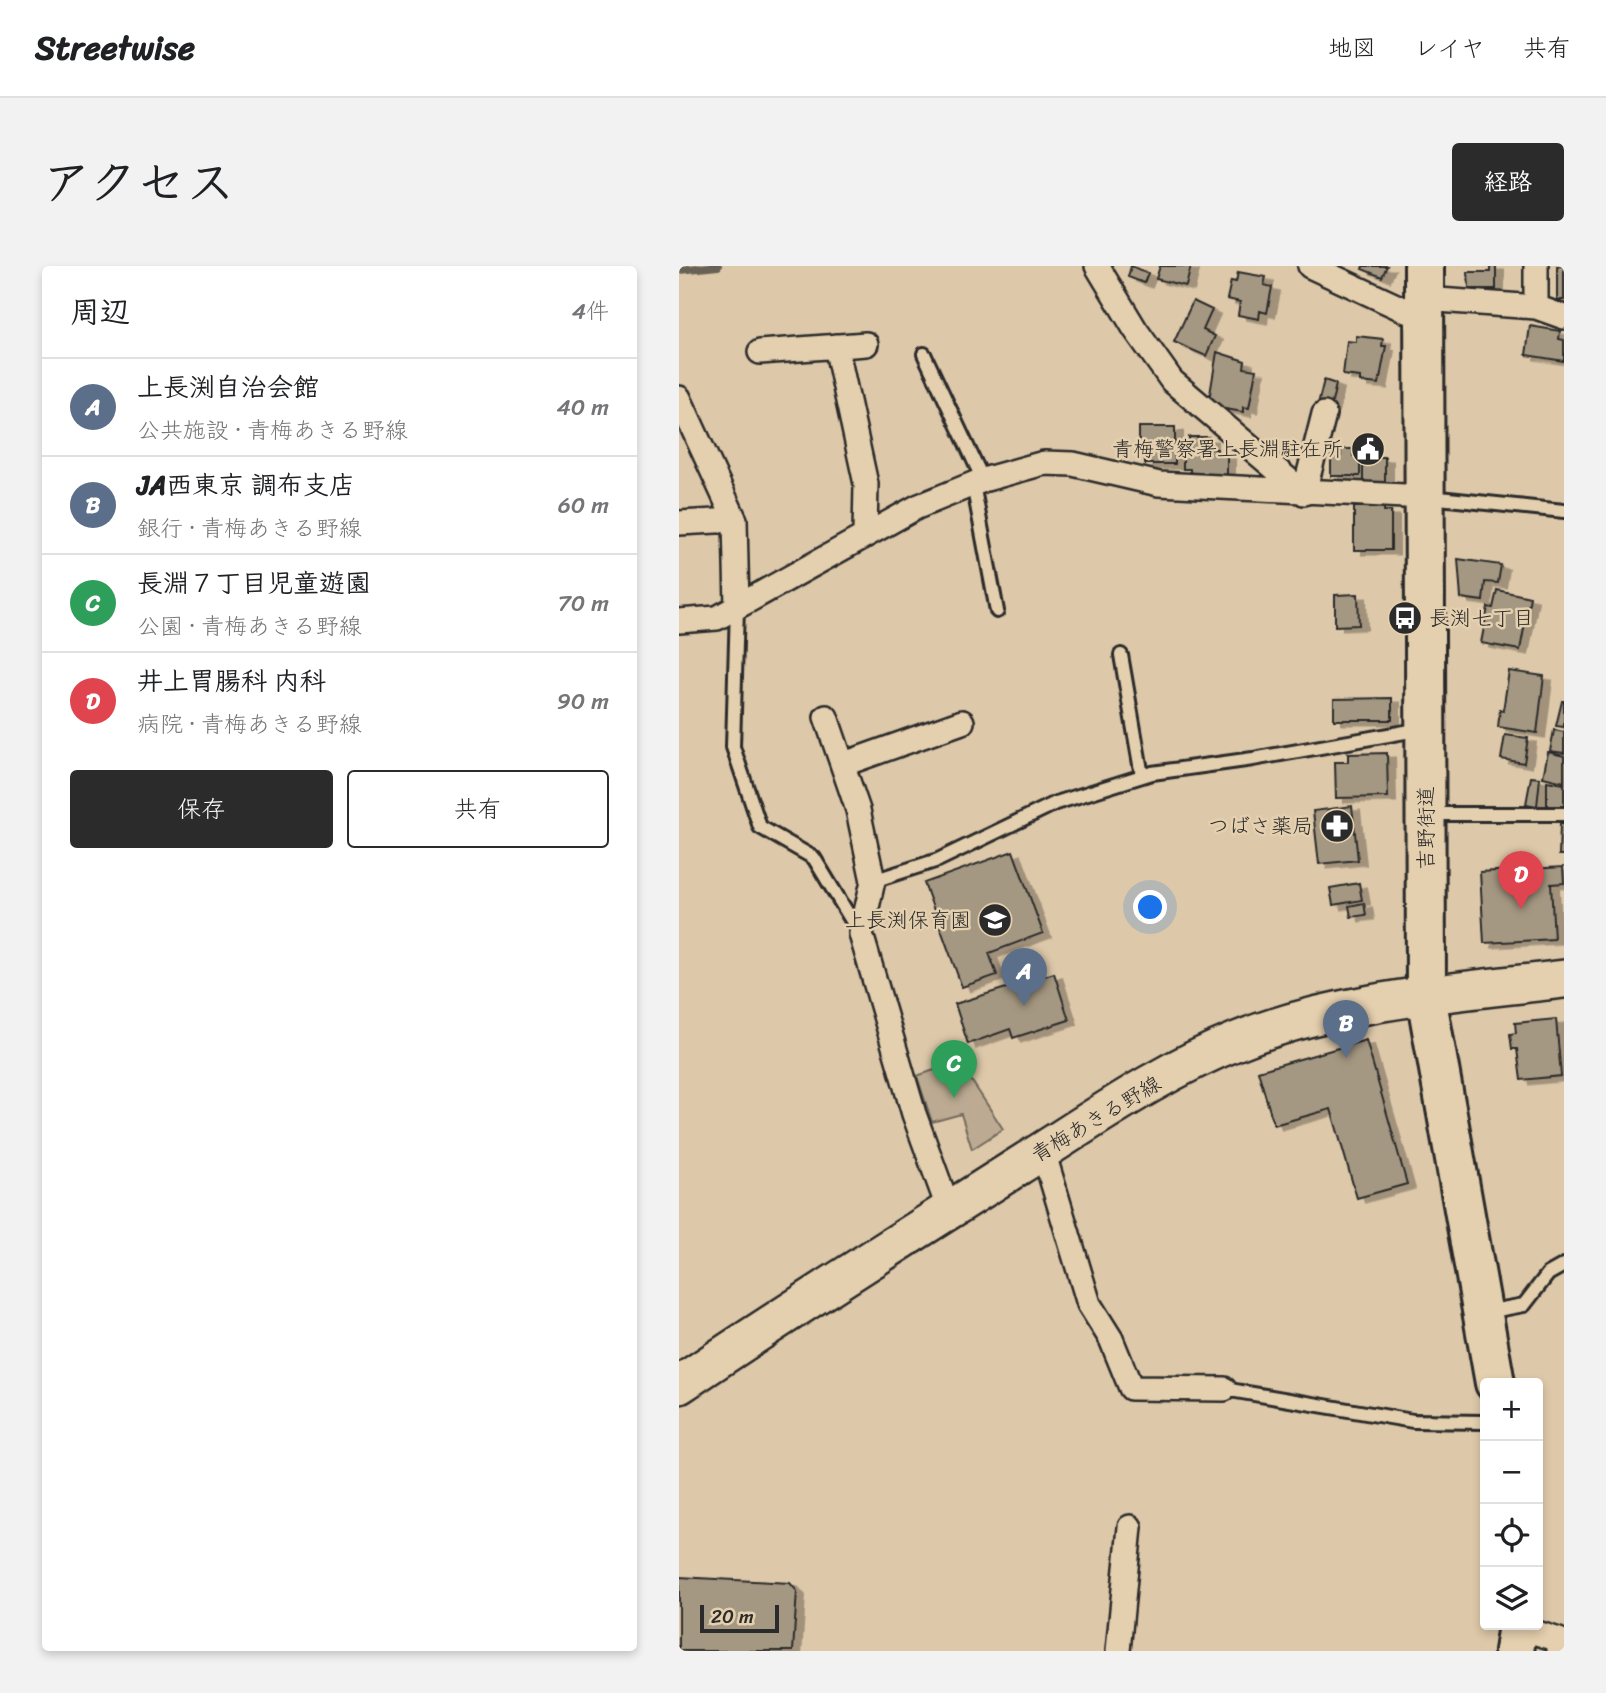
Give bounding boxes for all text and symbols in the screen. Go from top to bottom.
text: Streetwise [35,19,195,77]
text: 地図 [1328,27,1376,69]
text: レイヤ [1414,27,1485,69]
text: 共有 [1523,27,1571,69]
text: アクセス [42,139,235,226]
button: 経路 [1452,143,1564,221]
text: 周辺 [70,285,130,339]
text: 4件 [572,291,609,332]
text: 上長渕自治会館 [137,364,319,410]
text: A [85,387,101,428]
text: 40 m [556,387,609,428]
text: 公共施設 · 青梅あきる野線 [137,410,408,451]
place label: 青梅警察署上長淵駐在所 [1112,430,1343,468]
public building icon: 青梅警察署上長淵駐在所 [1349,430,1387,468]
text: JA西東京 調布支店 [137,462,355,508]
text: B [86,485,100,526]
text: 60 m [558,485,609,526]
text: 銀行 · 青梅あきる野線 [137,508,362,549]
text: 長淵７丁目児童遊園 [137,560,371,606]
text: C [86,583,100,624]
text: 70 m [558,583,609,624]
bus stop icon: 長渕七丁目 [1386,599,1424,637]
place label: 長渕七丁目 [1429,599,1534,637]
text: 公園 · 青梅あきる野線 [137,606,362,647]
text: 井上胃腸科 内科 [137,658,326,704]
text: D [86,681,100,722]
text: 90 m [557,681,609,722]
text: 病院 · 青梅あきる野線 [137,704,362,745]
button: 保存 [70,770,333,848]
button: 共有 [347,770,609,848]
street label: 吉野街道 [1407,786,1445,870]
place label: つばさ薬局 [1208,807,1313,845]
pharmacy icon: つばさ薬局 [1318,807,1356,845]
pin: D [1498,851,1544,909]
your location [1133,890,1167,924]
place label: 上長渕保育園 [845,901,971,939]
school or university icon: 上長渕保育園 [976,901,1014,939]
pin: A [1001,948,1047,1006]
pin: B [1323,1000,1369,1058]
pin: C [931,1040,977,1098]
street label: 青梅あきる野線 [1023,1065,1169,1173]
map controls [1480,1378,1543,1630]
button: + [1480,1378,1543,1441]
button: − [1480,1441,1543,1504]
button: locate [1480,1504,1543,1567]
button: layers [1480,1567,1543,1630]
text: 20 m [711,1600,754,1633]
scale bar [700,1602,779,1634]

